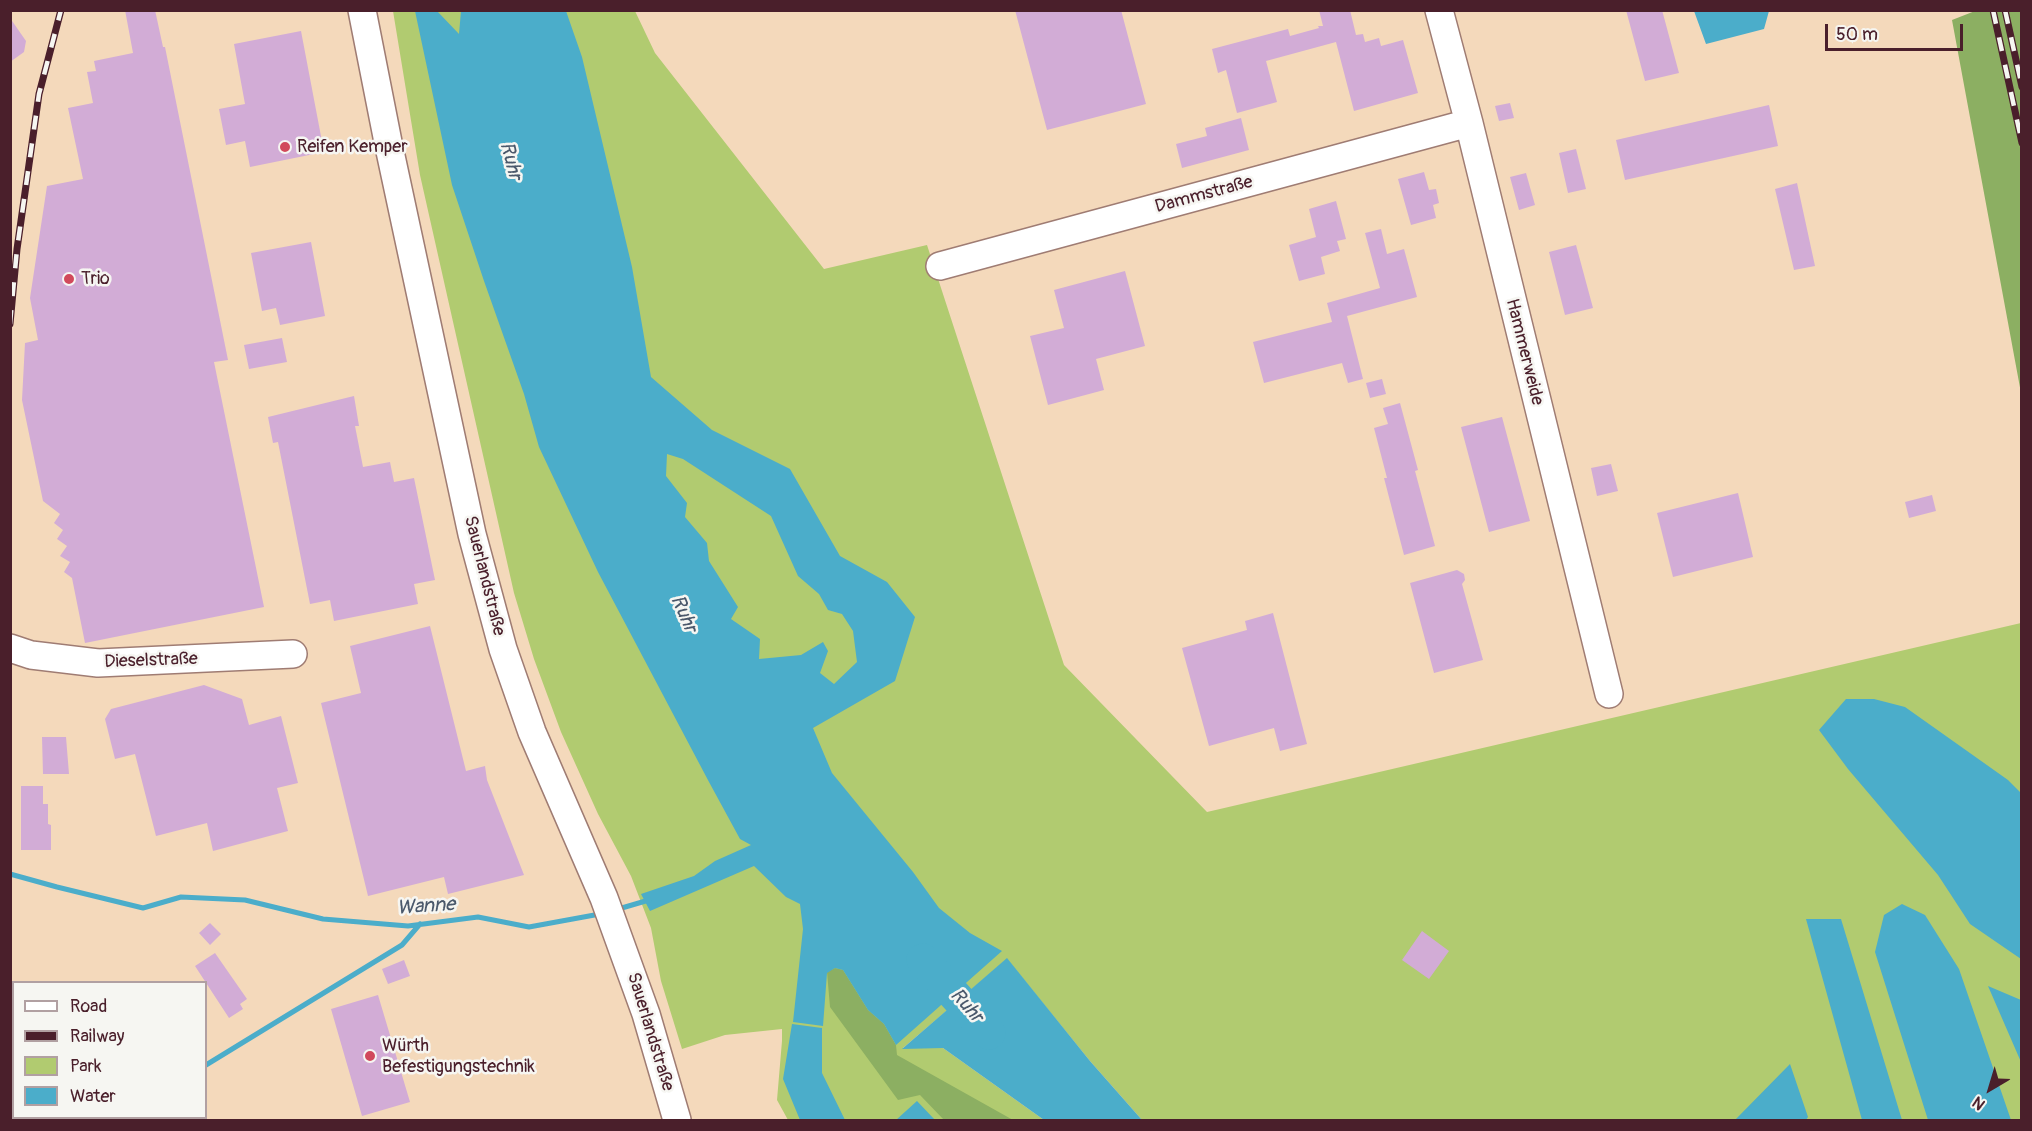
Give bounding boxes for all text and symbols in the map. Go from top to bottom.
scale bar [1828,12,1966,50]
text: 50 m [1836,23,1878,46]
place label: Reifen Kemper [297,136,408,158]
water label: Ruhr [493,139,527,183]
marker: Reifen Kemper [278,140,292,154]
street label: Dammstraße [1153,172,1255,218]
place label: Trio [81,268,110,290]
marker: Trio [62,272,76,286]
street label: Hammerweide [1500,296,1548,408]
street label: Sauerlandstraße [459,514,509,638]
water label: Ruhr [664,592,702,636]
street label: Dieselstraße [104,649,198,673]
water label: Wanne [396,893,456,921]
street label: Sauerlandstraße [622,970,678,1094]
legend [12,981,207,1119]
water label: Ruhr [944,984,988,1028]
text: Road [70,995,107,1018]
text: Railway [70,1025,125,1048]
place label: Würth Befestigungstechnik [382,1035,535,1078]
marker: Würth Befestigungstechnik [363,1049,377,1063]
text: Park [70,1055,102,1078]
north arrow [1960,1059,2020,1119]
text: Water [70,1085,116,1108]
text: N [1969,1092,1989,1114]

